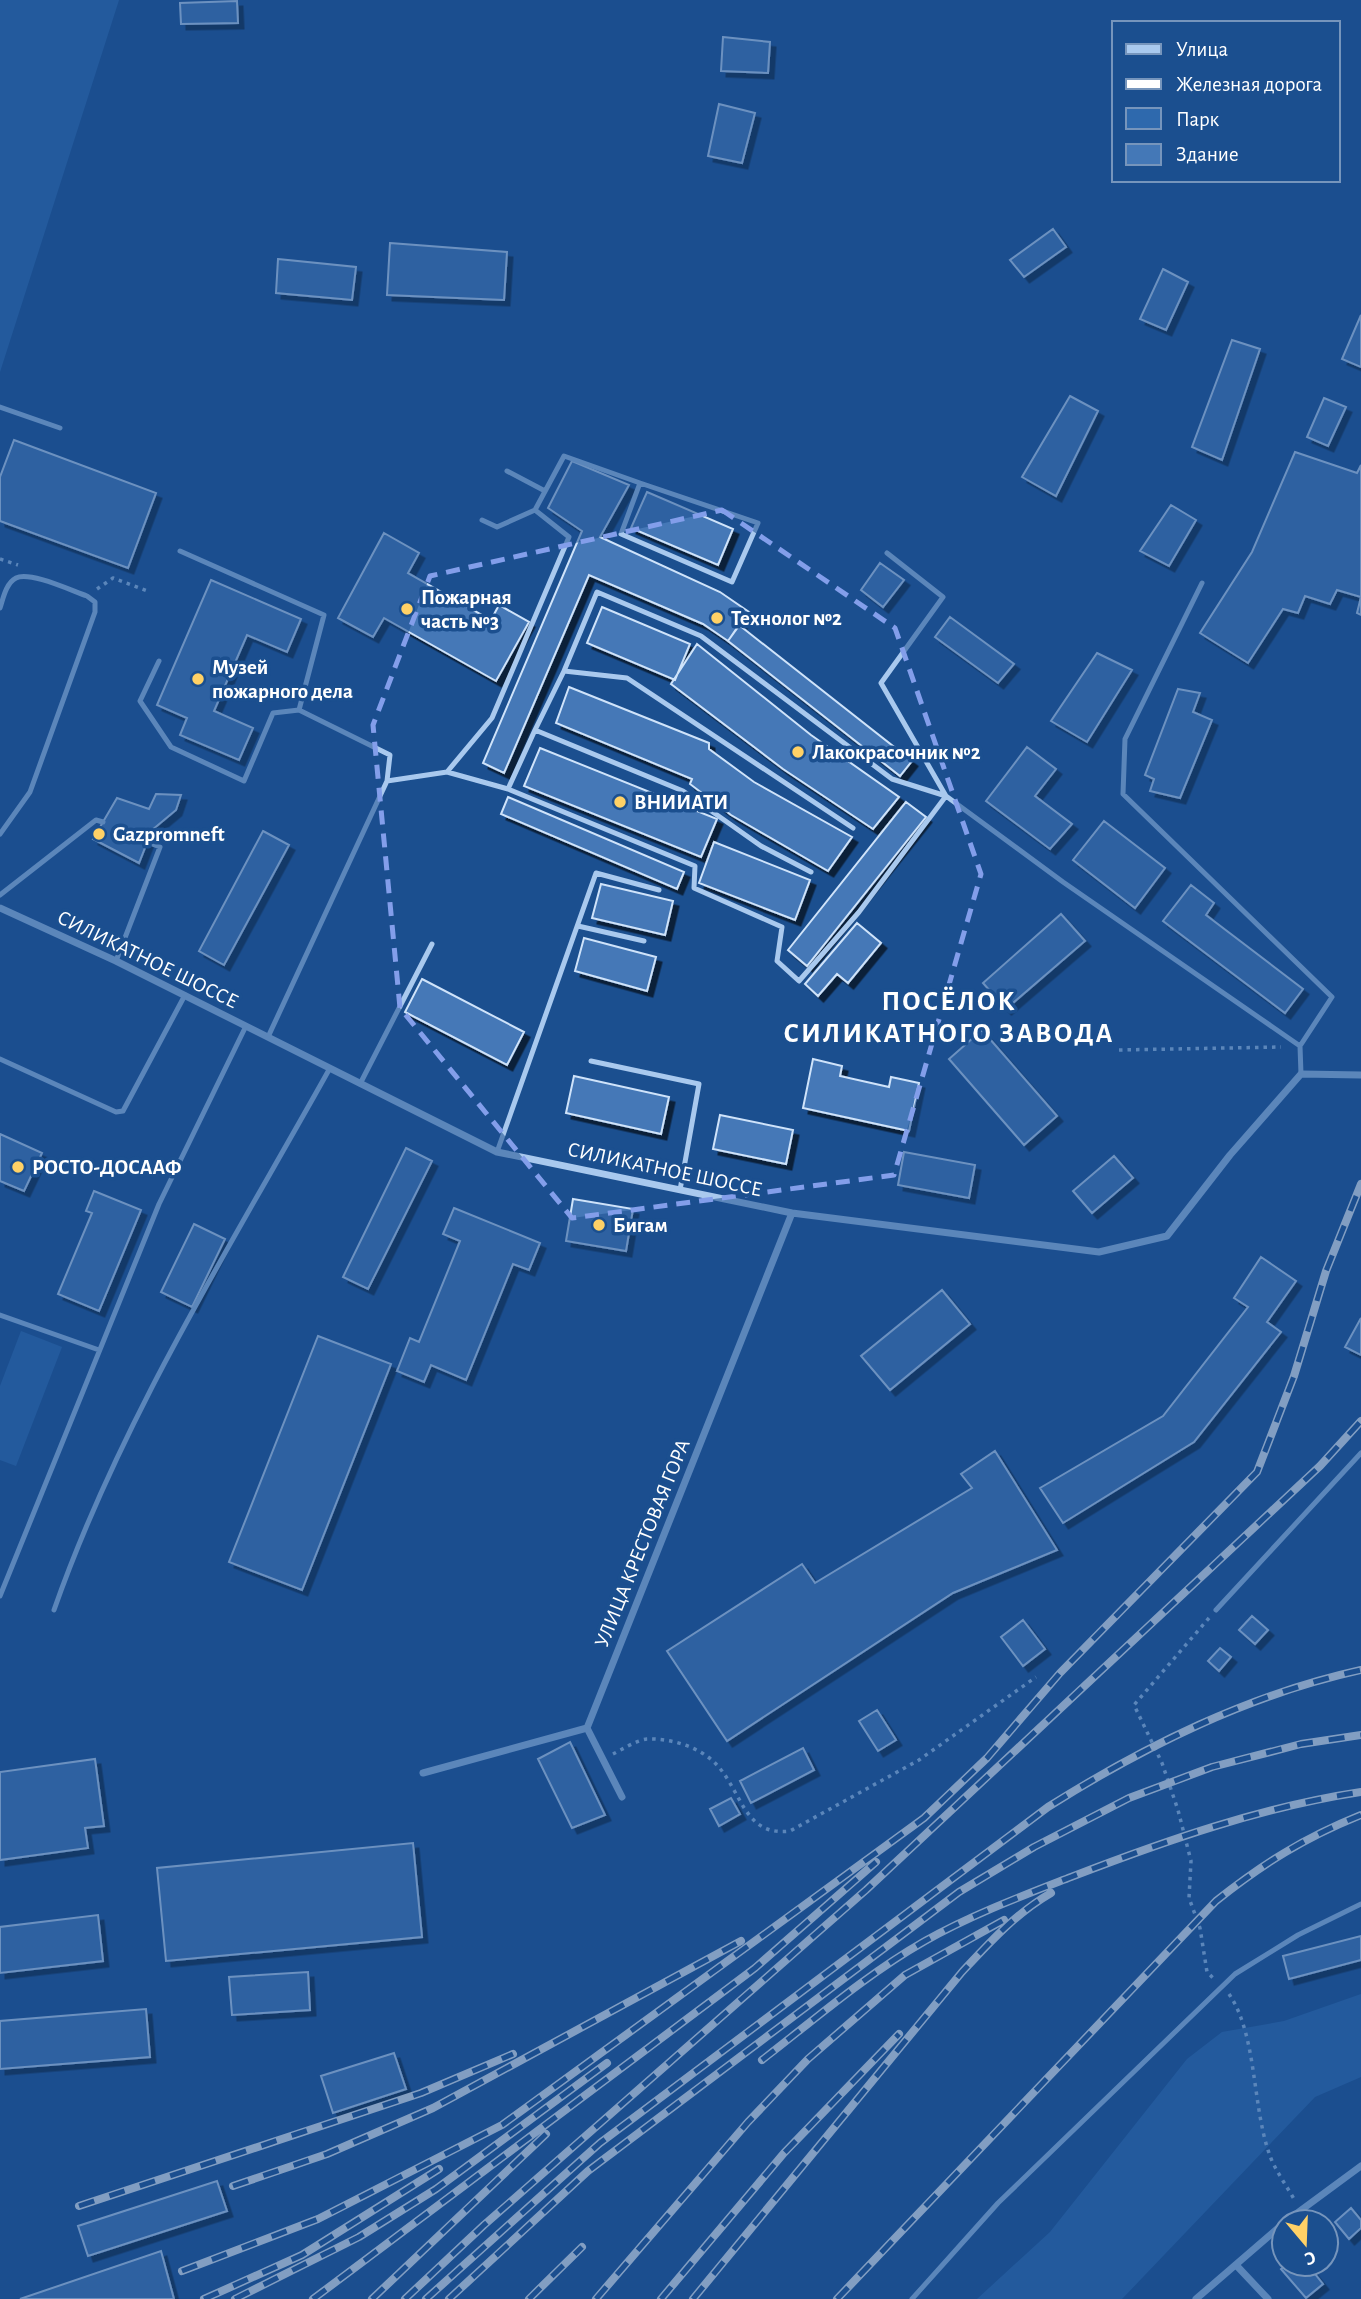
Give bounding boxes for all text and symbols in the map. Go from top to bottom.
legend [1112,21,1340,182]
text: Улица [1176,39,1229,60]
text: Железная дорога [1176,74,1323,95]
text: Парк [1176,109,1220,130]
text: Здание [1176,144,1239,165]
place label: Пожарная часть №3 [421,587,512,632]
marker: Пожарная часть №3 [399,601,415,617]
place label: Технолог №2 [731,608,842,629]
marker: Технолог №2 [709,610,725,626]
place label: Музей пожарного дела [212,657,353,702]
marker: Музей пожарного дела [190,671,206,687]
place label: Лакокрасочник №2 [812,742,981,763]
marker: Лакокрасочник №2 [790,744,806,760]
place label: ВНИИАТИ [634,792,728,813]
marker: ВНИИАТИ [612,794,628,810]
place label: Gazpromneft [113,824,225,845]
marker: Gazpromneft [91,826,107,842]
street label: СИЛИКАТНОЕ ШОССЕ [54,906,242,1012]
district label: ПОСЁЛОК СИЛИКАТНОГО ЗАВОДА [783,986,1115,1048]
street label: СИЛИКАТНОЕ ШОССЕ [566,1139,764,1200]
place label: РОСТО-ДОСААФ [32,1157,182,1178]
marker: РОСТО-ДОСААФ [10,1159,26,1175]
place label: Бигам [613,1215,668,1236]
marker: Бигам [591,1217,607,1233]
street label: УЛИЦА КРЕСТОВАЯ ГОРА [591,1436,694,1650]
north arrow [1270,2208,1340,2278]
text: С [1302,2247,1318,2268]

